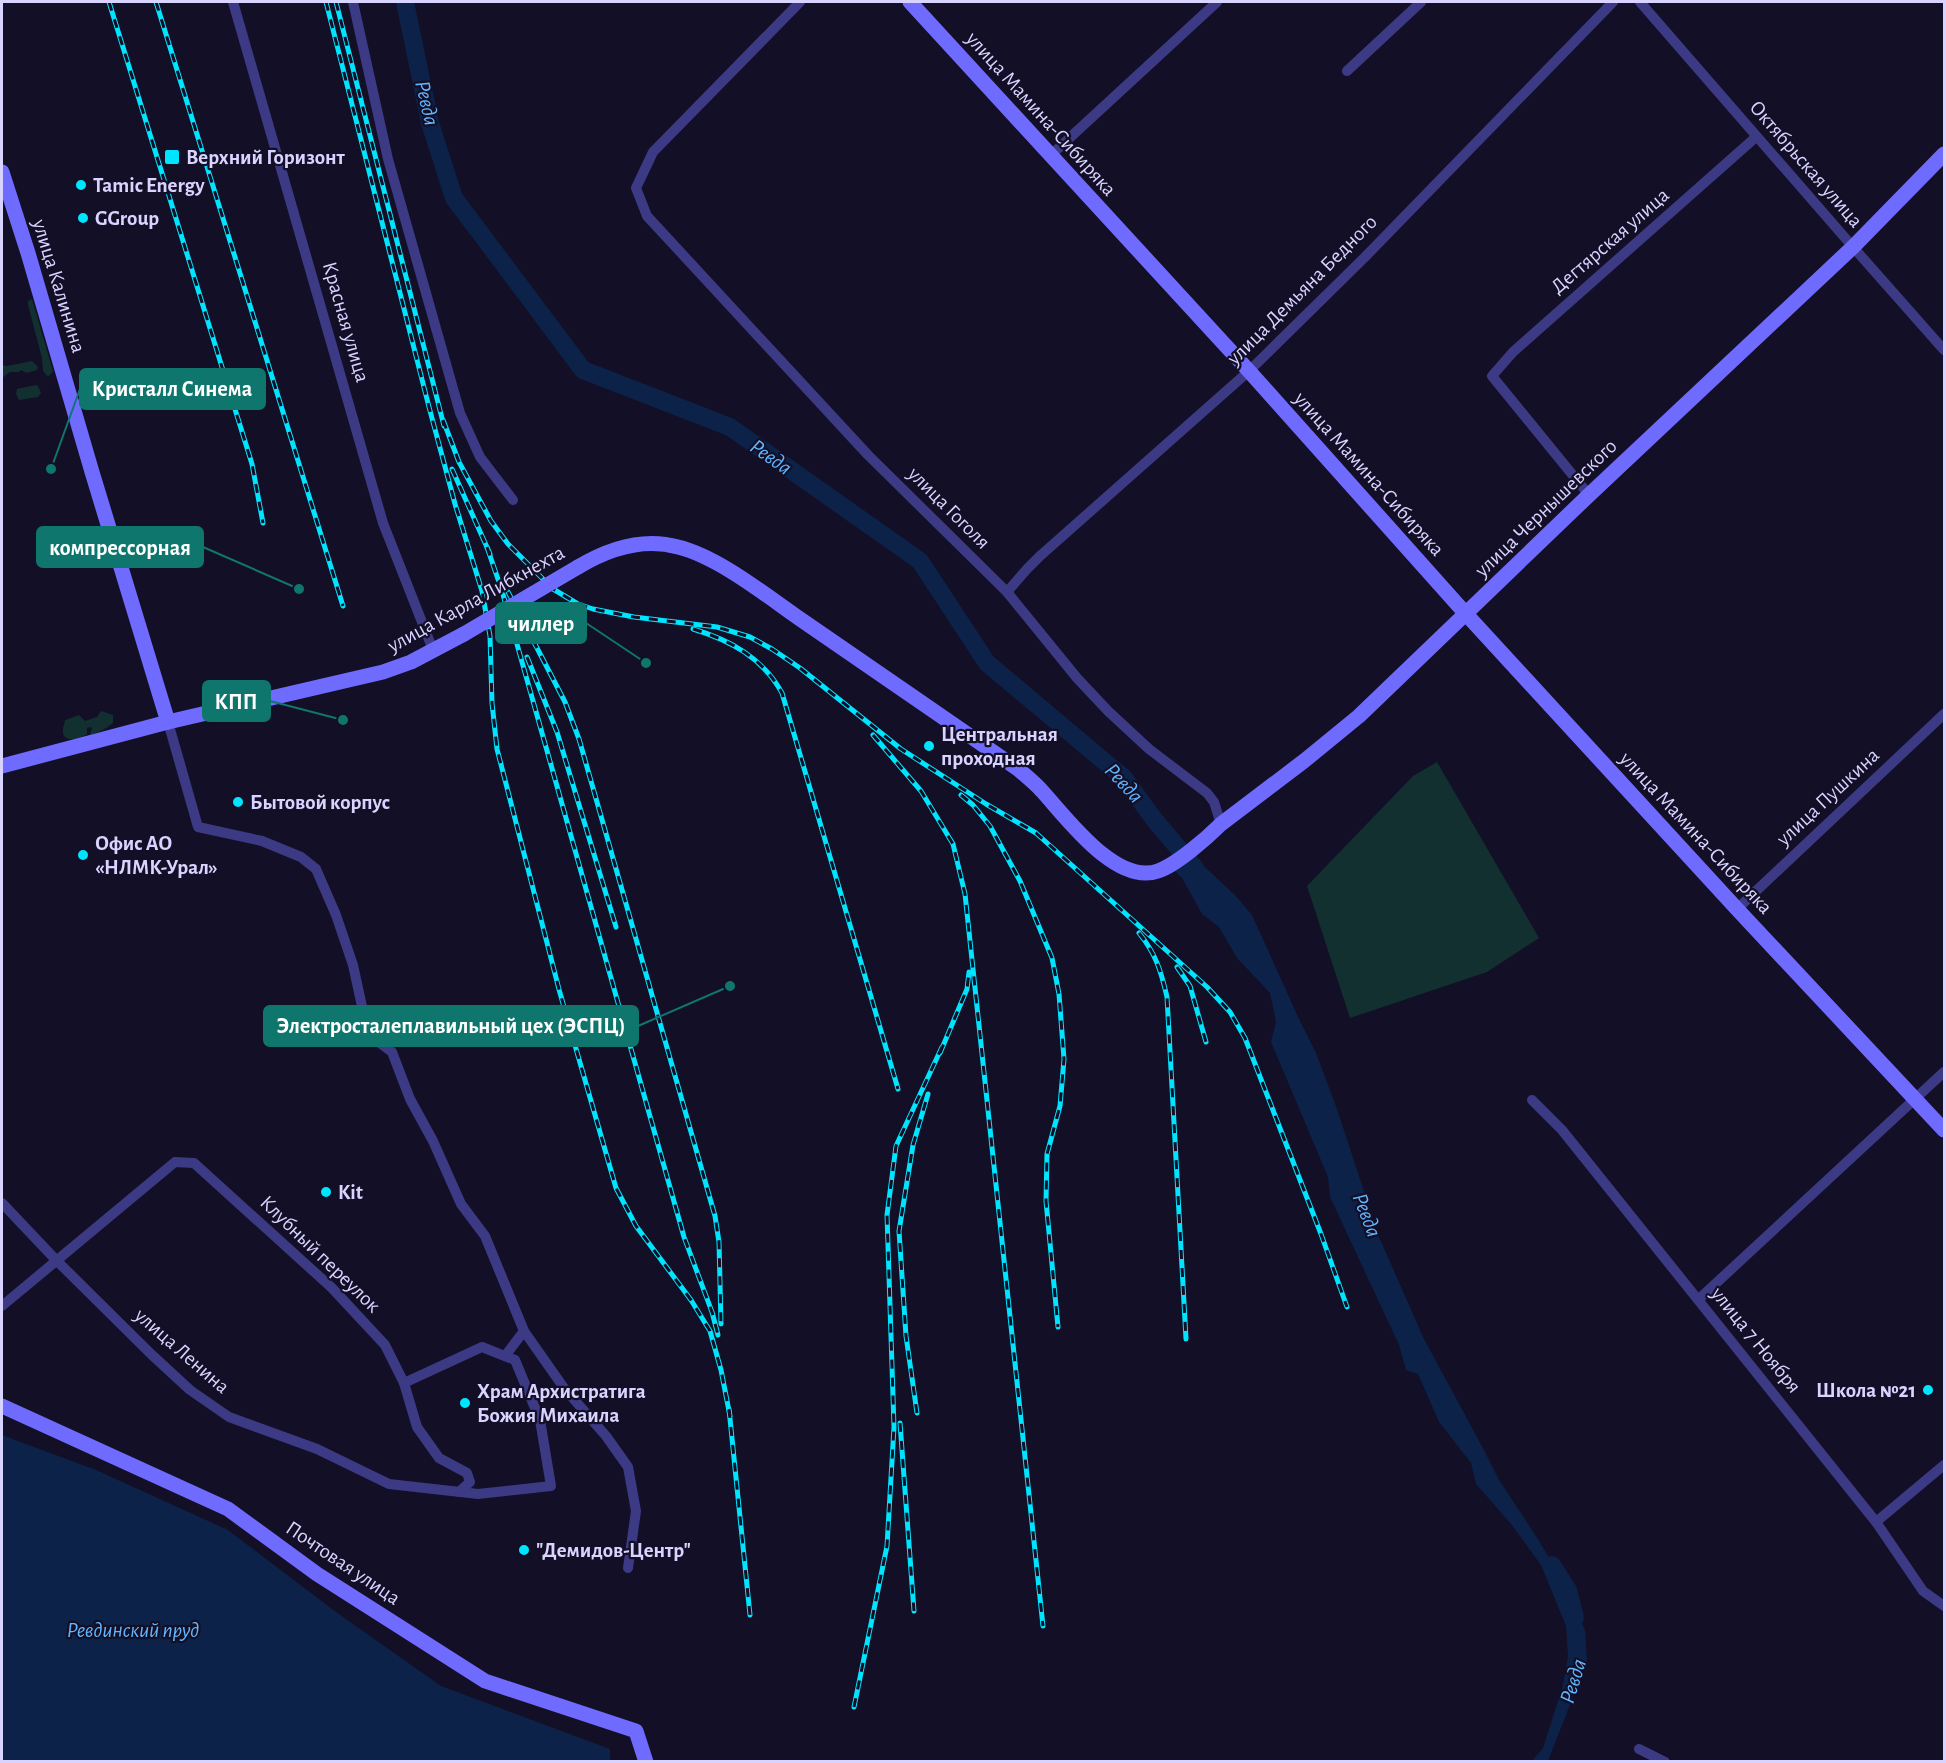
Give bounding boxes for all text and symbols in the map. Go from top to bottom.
street label: улица Мамина-Сибиряка [961,27,1120,200]
water label: Ревда [411,79,443,127]
street label: Октябрьская улица [1745,96,1867,232]
place label: Верхний Горизонт [186,147,345,168]
marker: Верхний Горизонт [163,148,181,166]
place label: Tamic Energy [93,175,205,196]
marker: Tamic Energy [74,178,88,192]
street label: Дегтярская улица [1547,184,1673,298]
place label: GGroup [95,208,159,229]
marker: GGroup [76,211,90,225]
street label: улица Демьяна Бедного [1222,211,1381,370]
street label: улица Калинина [28,216,89,356]
street label: Красная улица [319,259,373,385]
callout: Кристалл Синема [80,369,265,409]
text: Кристалл Синема [92,378,252,400]
street label: улица Мамина-Сибиряка [1289,387,1448,560]
water label: Ревда [746,435,796,479]
street label: улица Чернышевского [1470,435,1621,582]
street label: улица Гоголя [903,462,994,553]
callout: компрессорная [37,527,203,567]
text: компрессорная [49,537,191,559]
street label: улица Карла Либкнехта [383,541,568,657]
callout: чиллер [496,603,586,643]
text: чиллер [508,613,574,635]
callout: КПП [203,681,270,721]
text: КПП [214,691,258,713]
place label: Центральная проходная [941,724,1058,769]
marker: Центральная проходная [922,739,936,753]
street label: улица Пушкина [1772,744,1884,850]
street label: улица Мамина-Сибиряка [1615,747,1777,918]
water label: Ревда [1101,759,1147,807]
place label: Бытовой корпус [250,792,390,813]
marker: Бытовой корпус [231,795,245,809]
place label: Офис АО «НЛМК-Урал» [95,833,218,878]
marker: Офис АО «НЛМК-Урал» [76,848,90,862]
callout: Электросталеплавильный цех (ЭСПЦ) [264,1006,638,1046]
text: Электросталеплавильный цех (ЭСПЦ) [276,1015,626,1037]
place label: Kit [338,1182,363,1203]
marker: Kit [319,1185,333,1199]
water label: Ревда [1349,1190,1385,1240]
street label: Клубный переулок [256,1192,384,1317]
street label: улица 7 Ноября [1706,1282,1805,1397]
street label: улица Ленина [130,1304,234,1398]
place label: Школа №21 [1816,1380,1916,1401]
place label: Храм Архистратига Божия Михаила [477,1381,646,1426]
marker: Школа №21 [1921,1383,1935,1397]
marker: Храм Архистратига Божия Михаила [458,1396,472,1410]
street label: Почтовая улица [282,1517,404,1609]
place label: "Демидов-Центр" [536,1540,691,1561]
marker: "Демидов-Центр" [517,1543,531,1557]
water label: Ревдинский пруд [67,1619,199,1642]
water label: Ревда [1556,1656,1590,1706]

